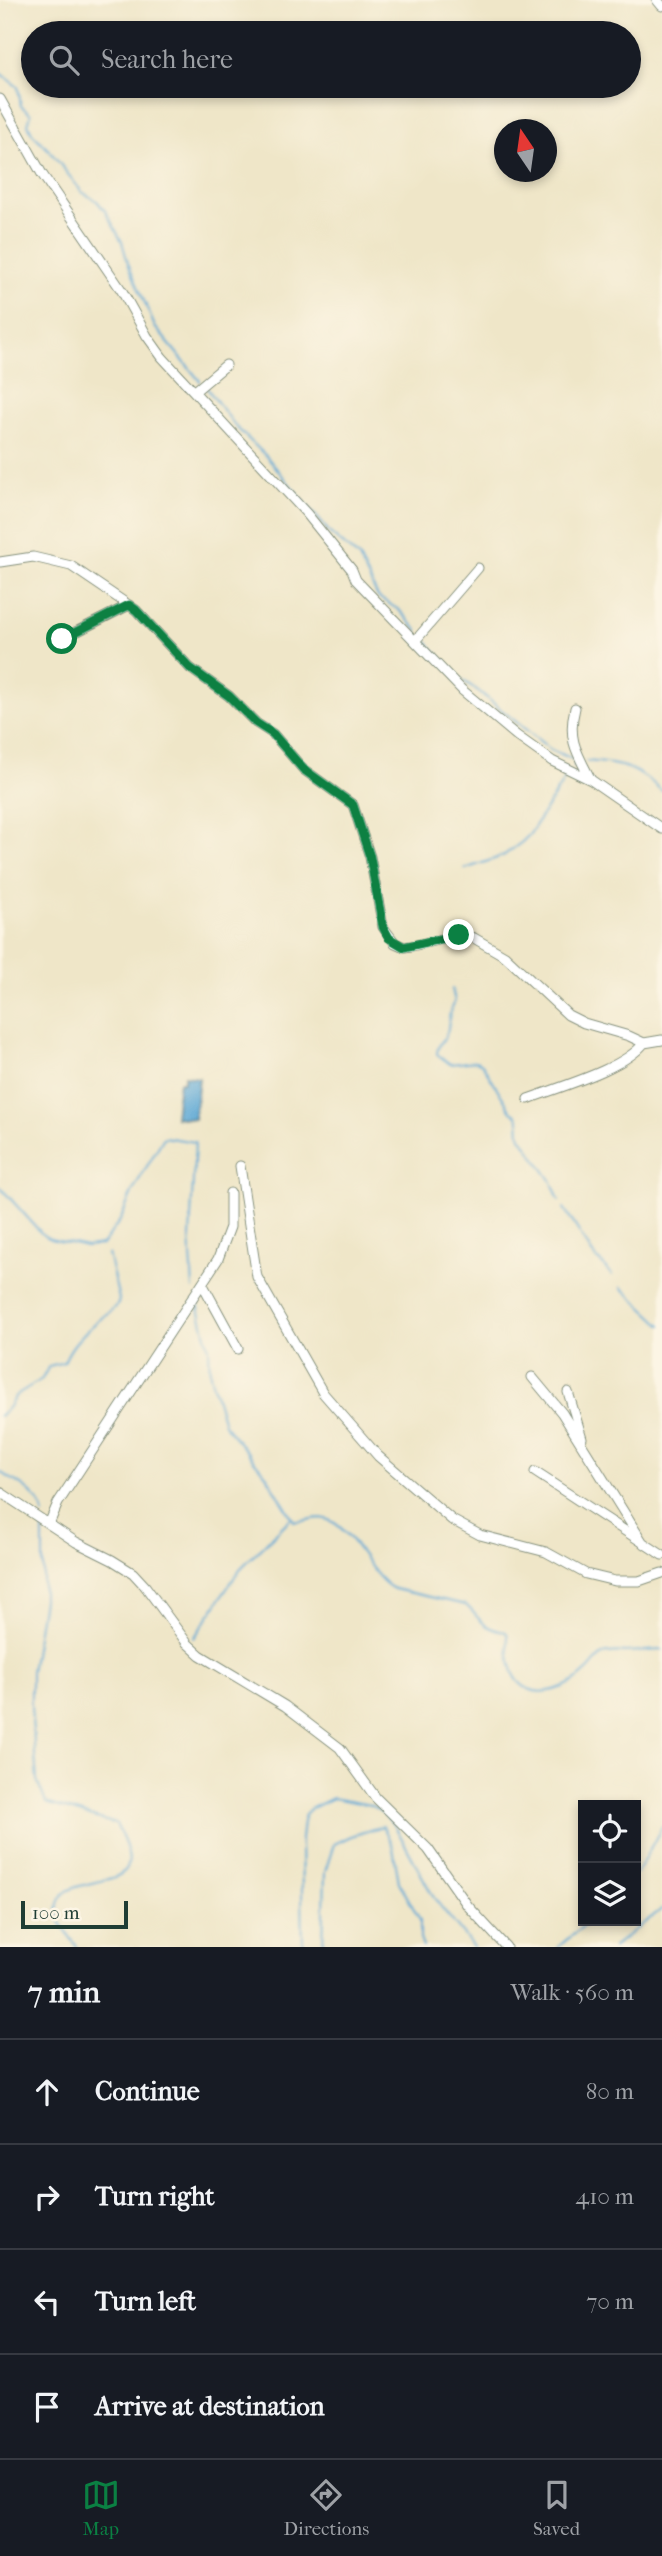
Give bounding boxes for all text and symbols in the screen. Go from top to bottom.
search box [21,21,641,98]
icon: search [45,41,83,79]
text: Search here [101,44,233,75]
north arrow [494,119,557,182]
route start [46,623,77,654]
route end [443,919,474,950]
map controls [578,1800,641,1926]
button: locate [578,1800,641,1863]
button: layers [578,1863,641,1926]
scale bar [21,1898,128,1930]
text: 100 m [32,1902,80,1924]
text: 7 min [28,1975,100,2010]
text: Walk · 560 m [510,1979,634,2006]
icon: ahead [28,2073,66,2111]
text: Continue [95,2076,200,2107]
text: 80 m [586,2078,634,2105]
icon: right [28,2178,66,2216]
text: Turn right [95,2181,215,2212]
text: 410 m [576,2183,634,2210]
icon: left [28,2283,66,2321]
text: Turn left [95,2286,196,2317]
text: 70 m [586,2288,634,2315]
icon: arrive [28,2388,66,2426]
text: Arrive at destination [95,2391,325,2422]
tab: Map [82,2476,120,2540]
tab: Directions [284,2476,369,2540]
tab: Saved [533,2476,580,2540]

